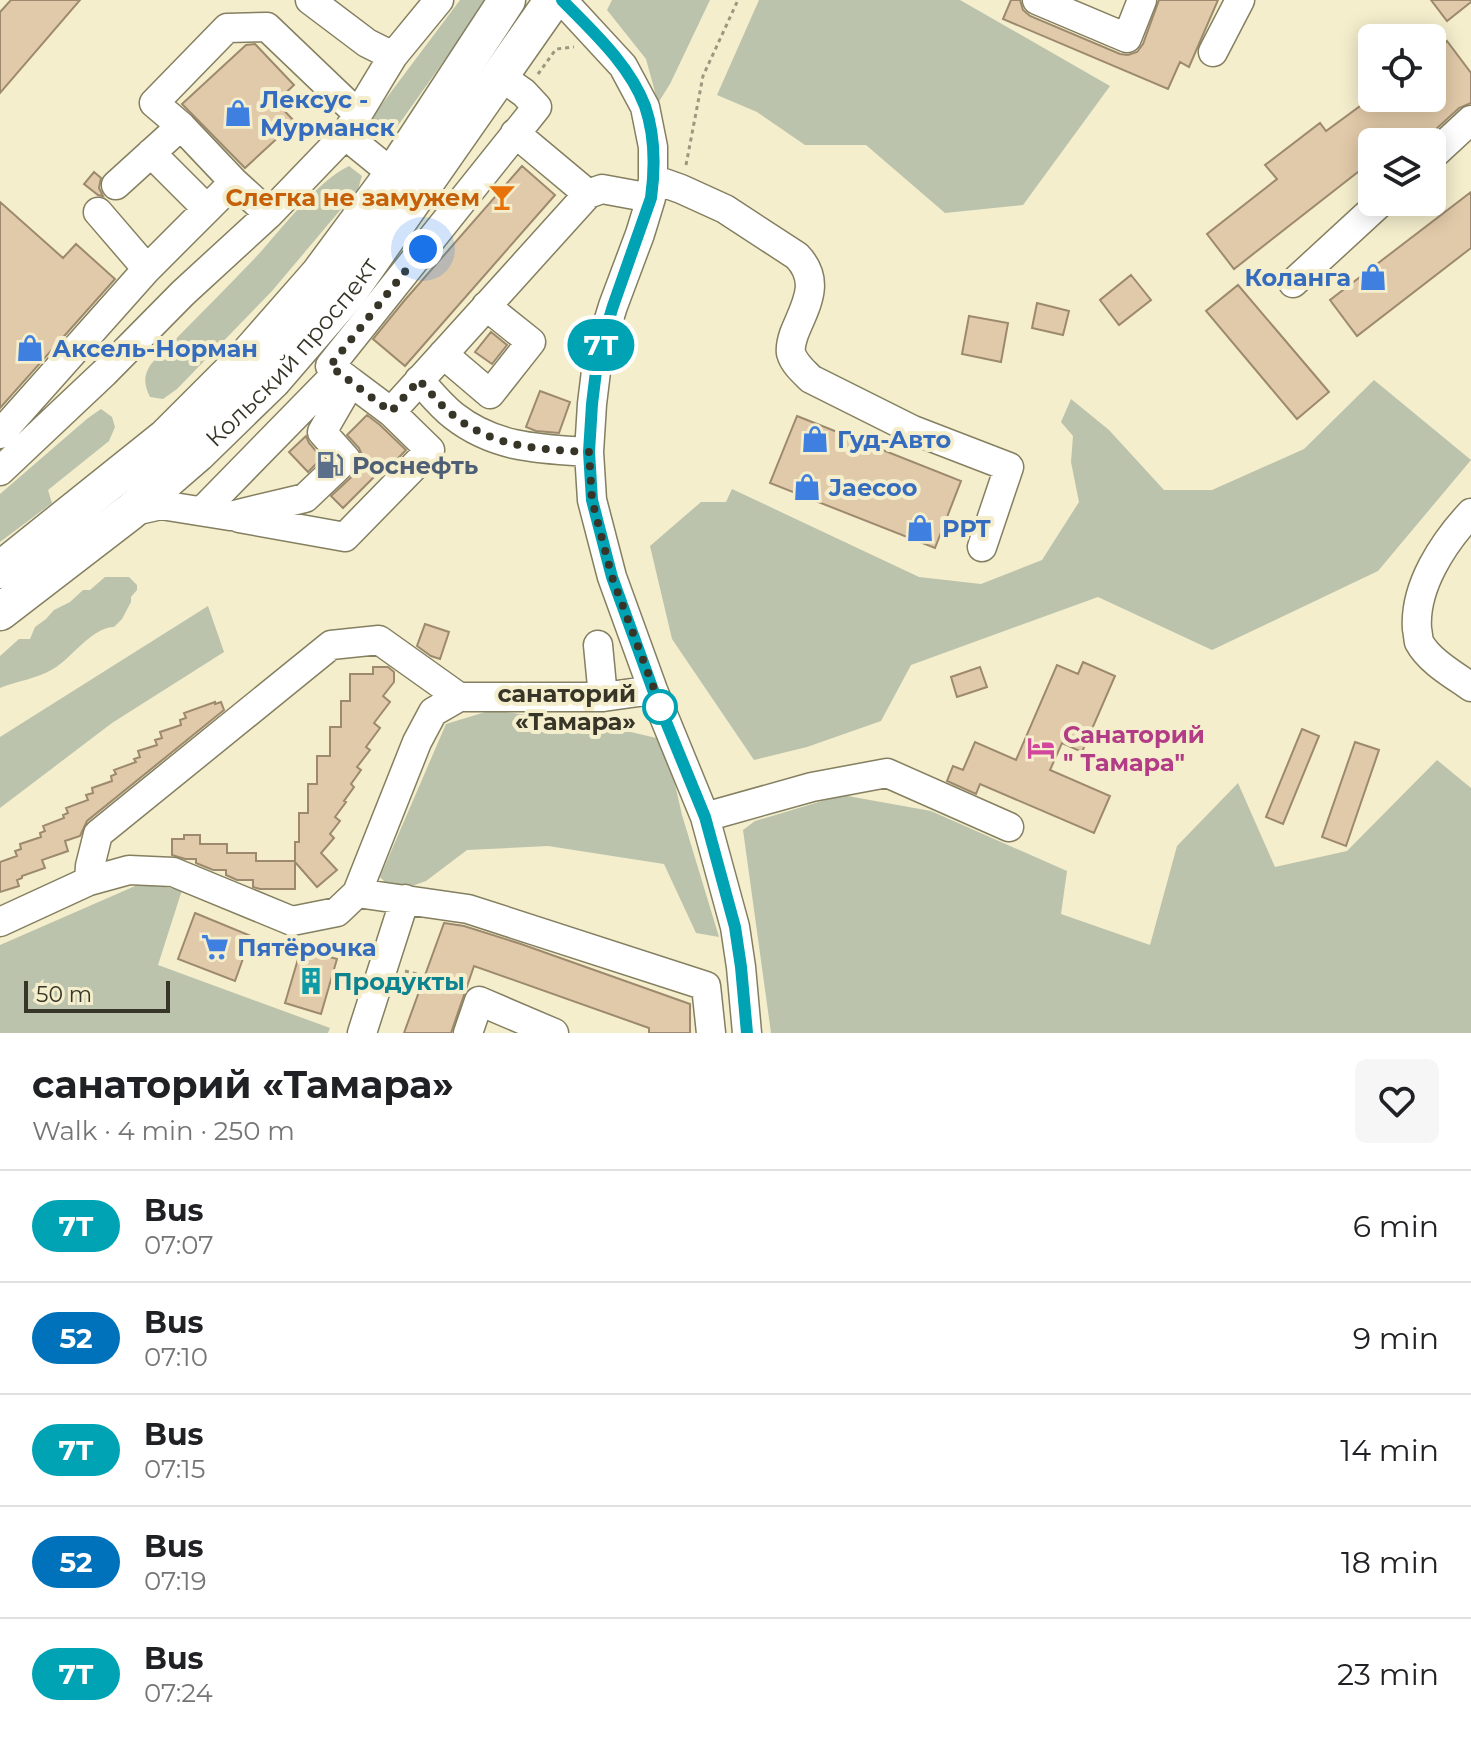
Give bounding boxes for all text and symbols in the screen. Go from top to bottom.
map controls [1358,24,1446,216]
button: locate [1358,24,1446,112]
place label: Лексус - Мурманск [260,85,395,142]
shop icon: Лексус - Мурманск [223,98,253,128]
button: layers [1358,128,1446,216]
bar icon: Слегка не замужем [487,182,517,212]
place label: Слегка не замужем [226,183,480,212]
your location [403,229,443,269]
street label: Кольский проспект [199,251,384,452]
shop icon: Коланга [1358,262,1388,292]
place label: Коланга [1245,263,1351,292]
line badge: 7Т [565,319,637,371]
text: 7Т [583,328,619,362]
shop icon: Аксель-Норман [15,333,45,363]
place label: Аксель-Норман [52,334,258,363]
shop icon: Гуд-Авто [800,424,830,454]
place label: Гуд-Авто [837,425,951,454]
fuel station icon: Роснефть [315,450,345,480]
place label: Роснефть [352,451,478,480]
shop icon: Jaecoo [792,472,822,502]
place label: Jaecoo [828,473,918,502]
shop icon: РРТ [905,513,935,543]
place label: РРТ [942,514,991,543]
place label: санаторий «Тамара» [497,679,636,736]
marker: санаторий «Тамара» [643,690,677,724]
place label: Санаторий " Тамара" [1063,720,1205,777]
hotel icon: Санаторий " Тамара" [1026,733,1056,763]
supermarket icon: Пятёрочка [200,932,230,962]
place label: Пятёрочка [237,933,377,962]
building icon: Продукты [296,966,326,996]
place label: Продукты [333,967,465,996]
scale bar [24,977,170,1013]
text: 50 m [36,981,92,1008]
button: heart [1355,1059,1439,1143]
text: санаторий «Тамара» [32,1061,454,1108]
text: Walk · 4 min · 250 m [32,1115,295,1147]
text: Bus [144,1192,204,1229]
text: 6 min [1353,1208,1439,1245]
text: 7Т [58,1209,94,1243]
text: 07:07 [144,1229,214,1261]
text: Bus [144,1304,204,1341]
text: 9 min [1353,1320,1439,1357]
text: 52 [59,1321,93,1355]
text: 07:10 [144,1341,208,1373]
text: Bus [144,1416,204,1453]
text: 14 min [1340,1432,1439,1469]
text: 7Т [58,1433,94,1467]
text: 07:15 [144,1453,205,1485]
text: Bus [144,1528,204,1565]
text: 18 min [1341,1544,1439,1581]
text: 52 [59,1545,93,1579]
text: 07:19 [144,1565,207,1597]
text: Bus [144,1640,204,1677]
text: 23 min [1337,1656,1439,1693]
text: 7Т [58,1657,94,1691]
text: 07:24 [144,1677,213,1709]

